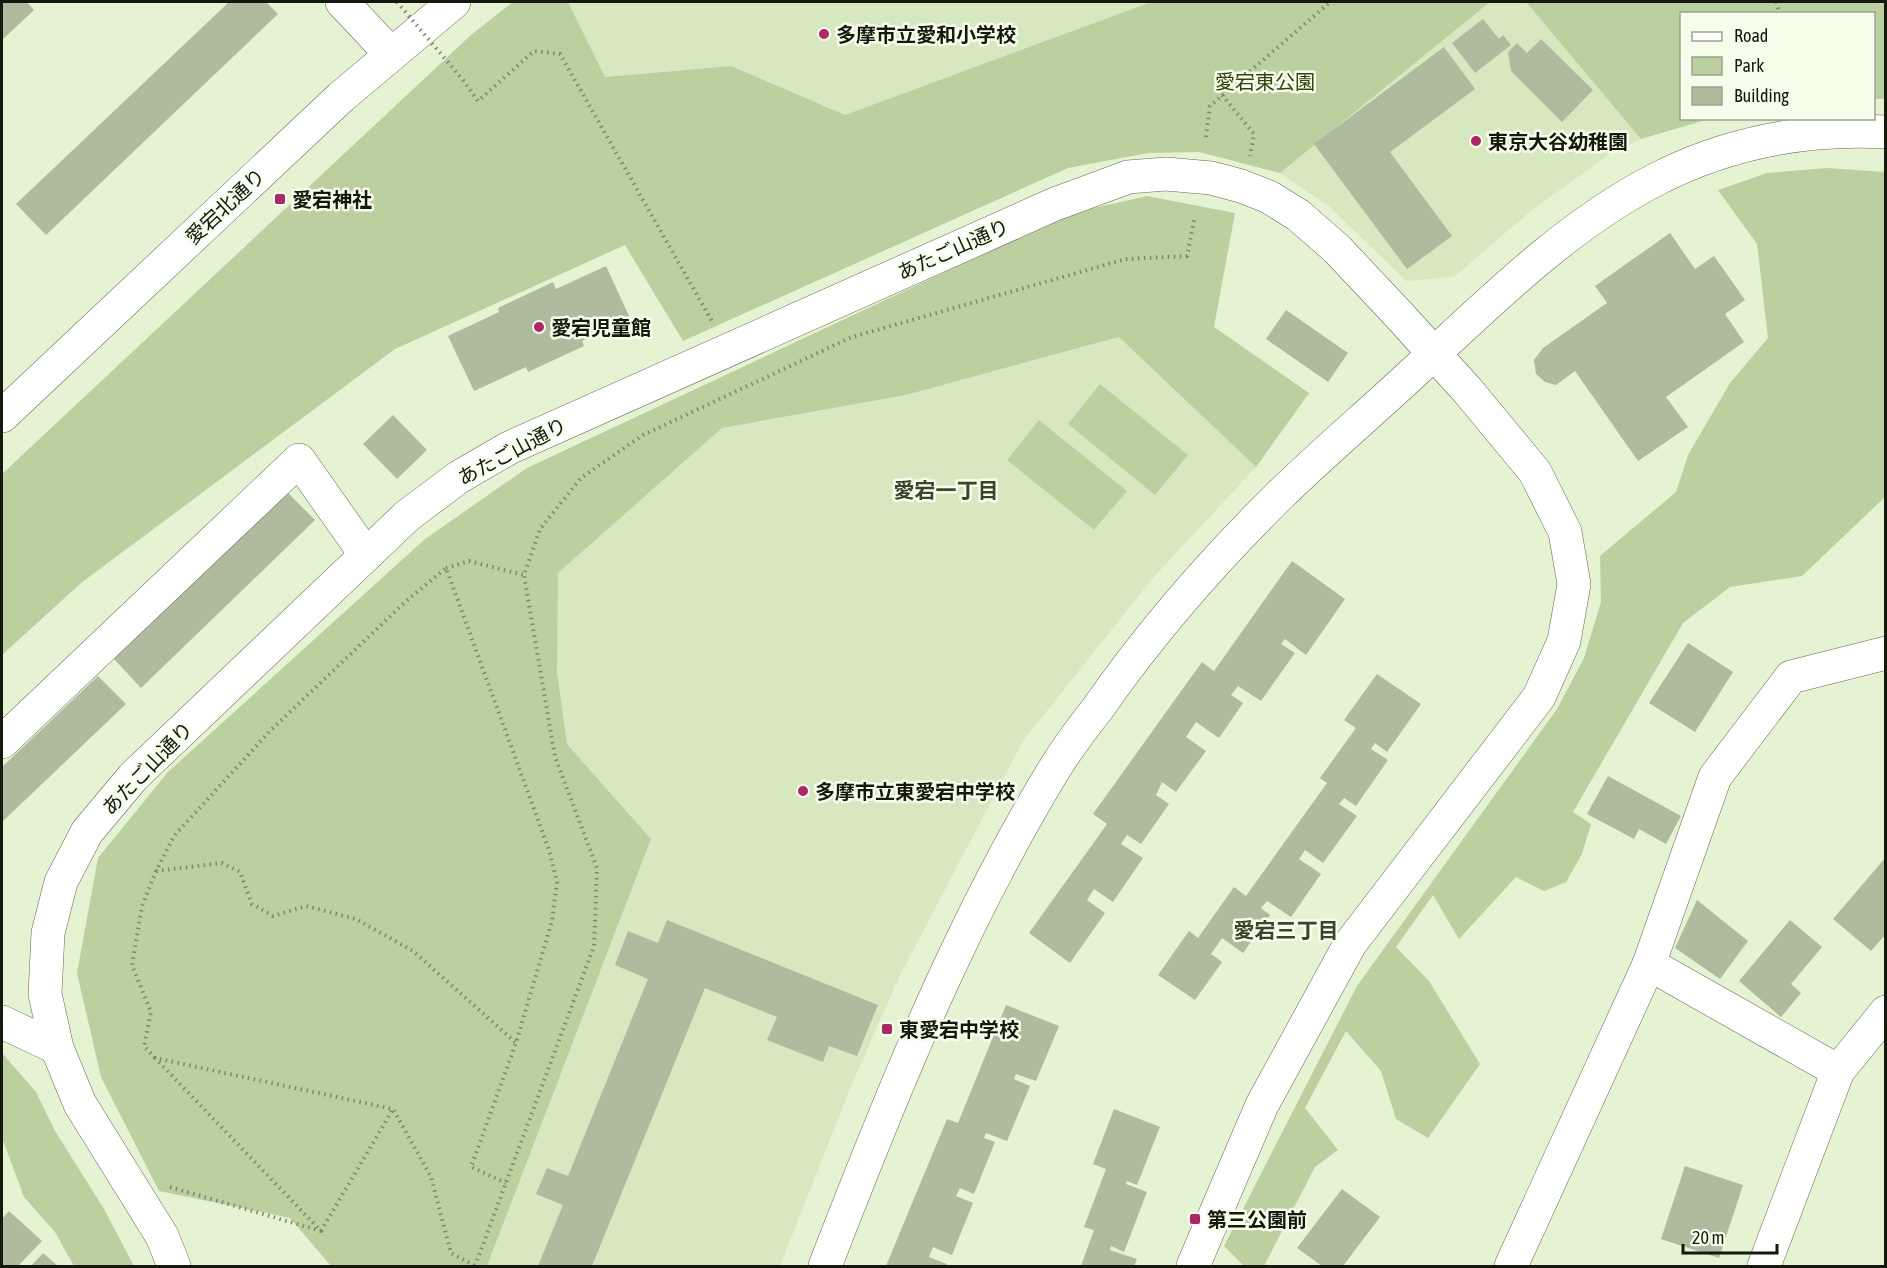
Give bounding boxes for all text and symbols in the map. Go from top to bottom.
legend [1680,12,1875,120]
place label: 多摩市立愛和小学校 [836,23,1016,46]
text: Road [1734,25,1768,46]
marker: 多摩市立愛和小学校 [817,27,831,41]
text: Park [1734,55,1764,76]
park label: 愛宕東公園 [1215,70,1315,93]
text: Building [1734,85,1789,106]
place label: 東京大谷幼稚園 [1488,130,1628,153]
marker: 東京大谷幼稚園 [1469,134,1483,148]
street label: 愛宕北通り [181,163,269,249]
place label: 愛宕神社 [292,188,372,211]
marker: 愛宕神社 [273,192,287,206]
street label: あたご山通り [894,214,1012,284]
place label: 愛宕児童館 [551,316,651,339]
marker: 愛宕児童館 [532,320,546,334]
street label: あたご山通り [454,413,570,489]
district label: 愛宕一丁目 [894,478,999,502]
street label: あたご山通り [97,717,197,819]
place label: 多摩市立東愛宕中学校 [815,780,1015,803]
marker: 多摩市立東愛宕中学校 [796,784,810,798]
district label: 愛宕三丁目 [1234,918,1339,942]
place label: 東愛宕中学校 [899,1018,1019,1041]
marker: 東愛宕中学校 [880,1022,894,1036]
place label: 第三公園前 [1207,1208,1307,1231]
marker: 第三公園前 [1188,1212,1202,1226]
scale bar [1683,1217,1778,1255]
text: 20 m [1692,1227,1724,1248]

